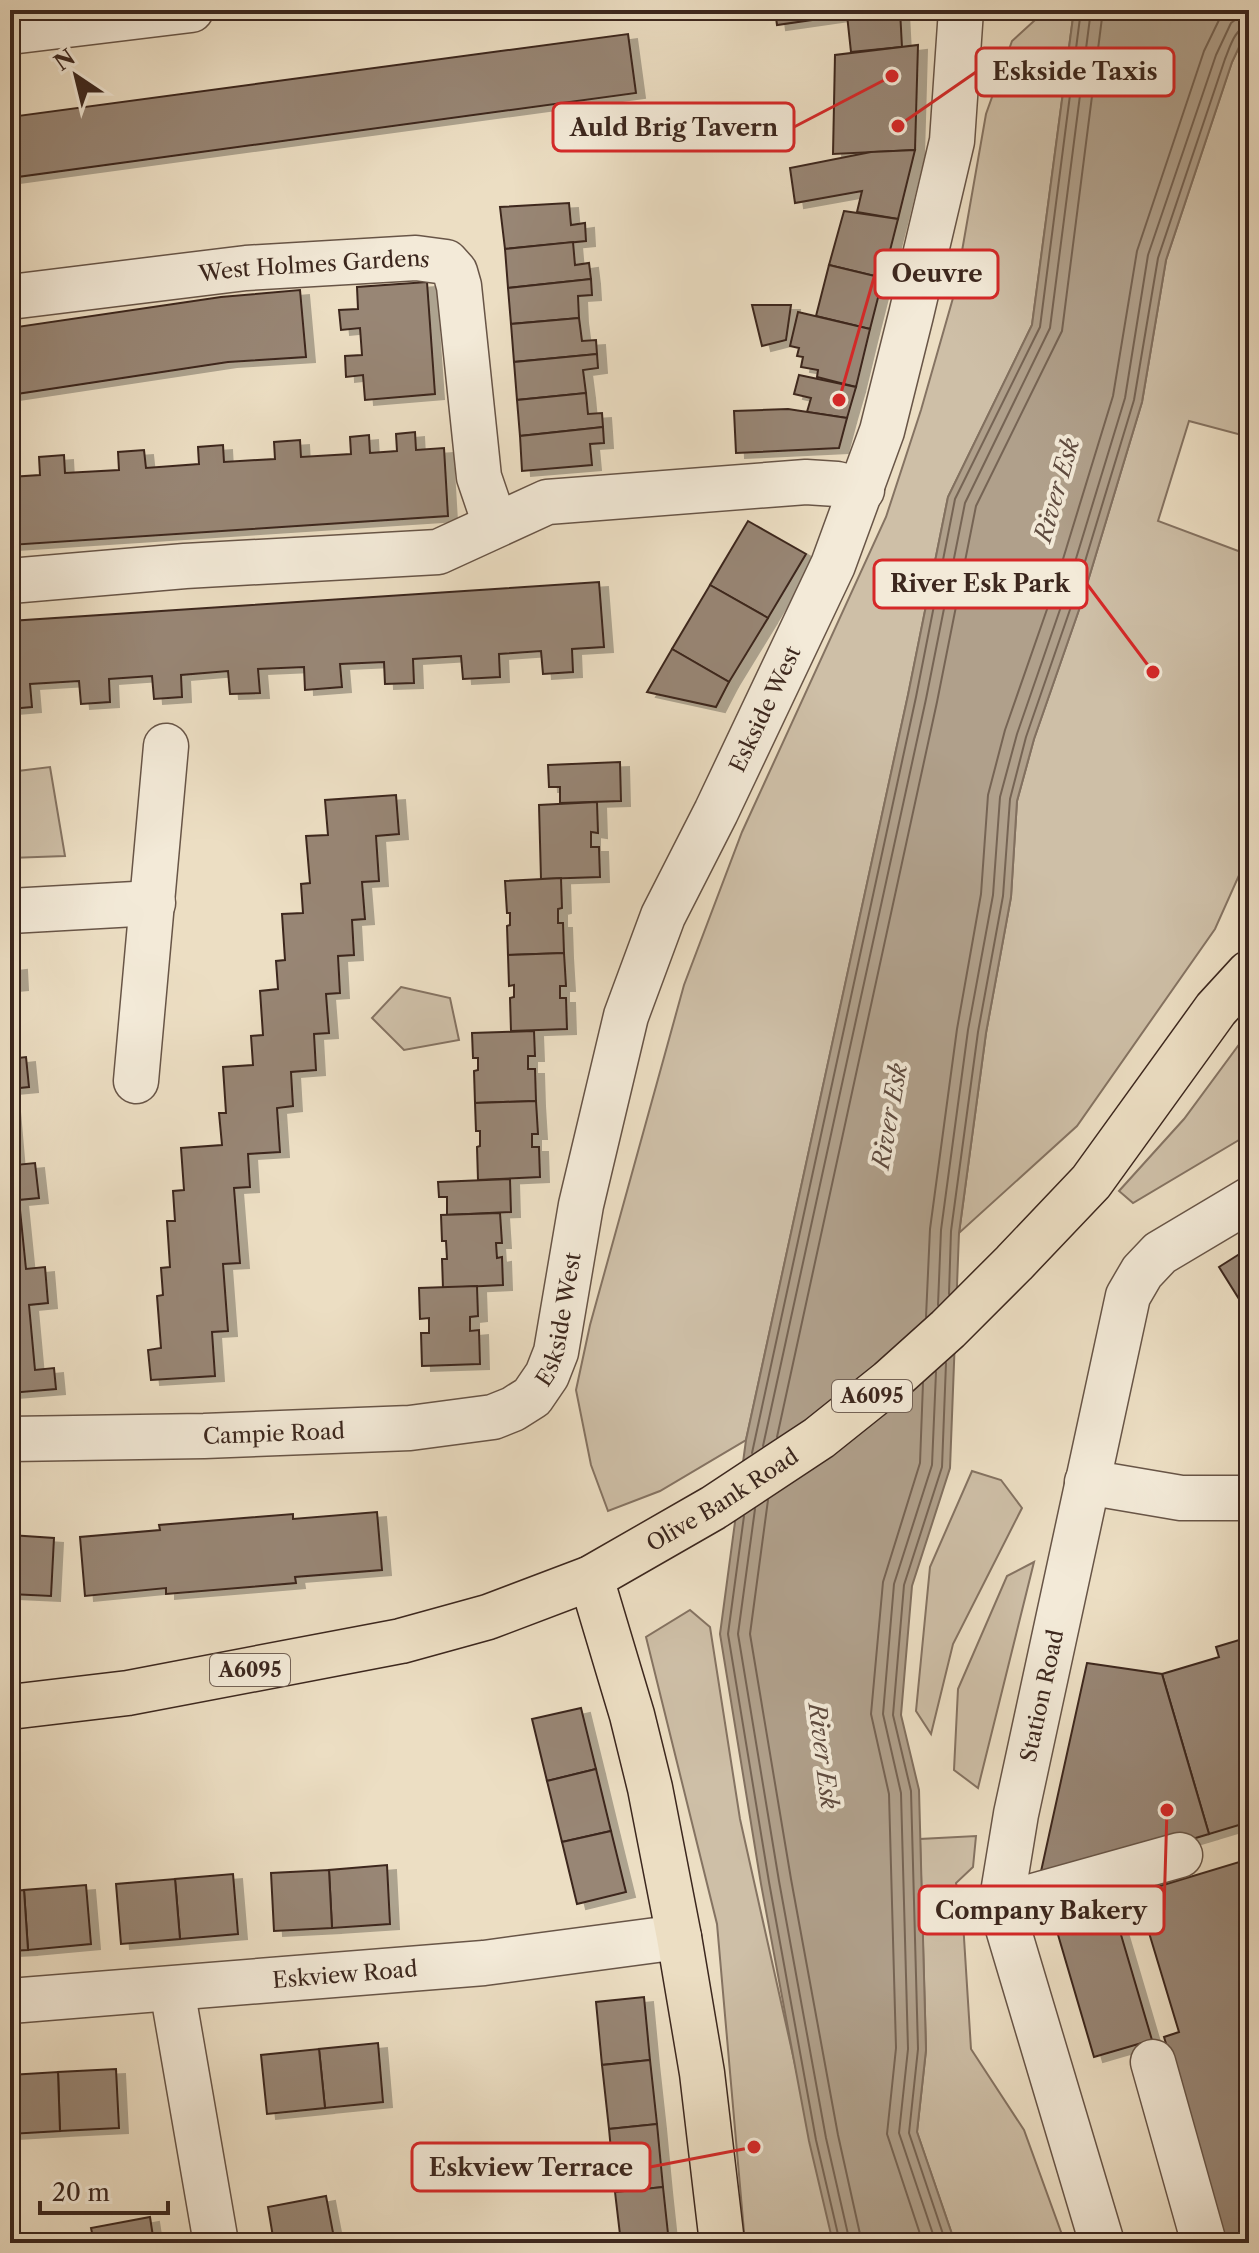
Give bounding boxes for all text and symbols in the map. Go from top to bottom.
north arrow [36,36,116,116]
text: N [49,43,80,77]
callout: Eskside Taxis [976,48,1174,96]
text: Eskside Taxis [992,57,1158,86]
callout: Auld Brig Tavern [553,103,794,151]
text: Auld Brig Tavern [569,113,779,142]
street label: West Holmes Gardens [196,245,431,288]
callout: Oeuvre [875,250,998,298]
text: Oeuvre [891,259,983,288]
water label: River Esk [1027,434,1085,547]
callout: River Esk Park [874,560,1087,608]
text: River Esk Park [890,569,1071,598]
street label: Eskside West [724,642,807,777]
water label: River Esk [866,1060,913,1173]
street label: Eskside West [530,1250,587,1392]
road number: A6095 [832,1380,912,1412]
street label: Campie Road [202,1418,345,1450]
street label: Olive Bank Road [642,1442,804,1557]
street label: Station Road [1015,1627,1069,1764]
road number: A6095 [210,1654,290,1686]
water label: River Esk [802,1699,844,1811]
callout: Company Bakery [919,1886,1164,1934]
text: Company Bakery [935,1896,1148,1925]
street label: Eskview Road [271,1955,419,1994]
callout: Eskview Terrace [412,2143,650,2191]
text: Eskview Terrace [429,2153,633,2182]
scale bar [40,2165,168,2215]
text: 20 m [52,2178,110,2207]

